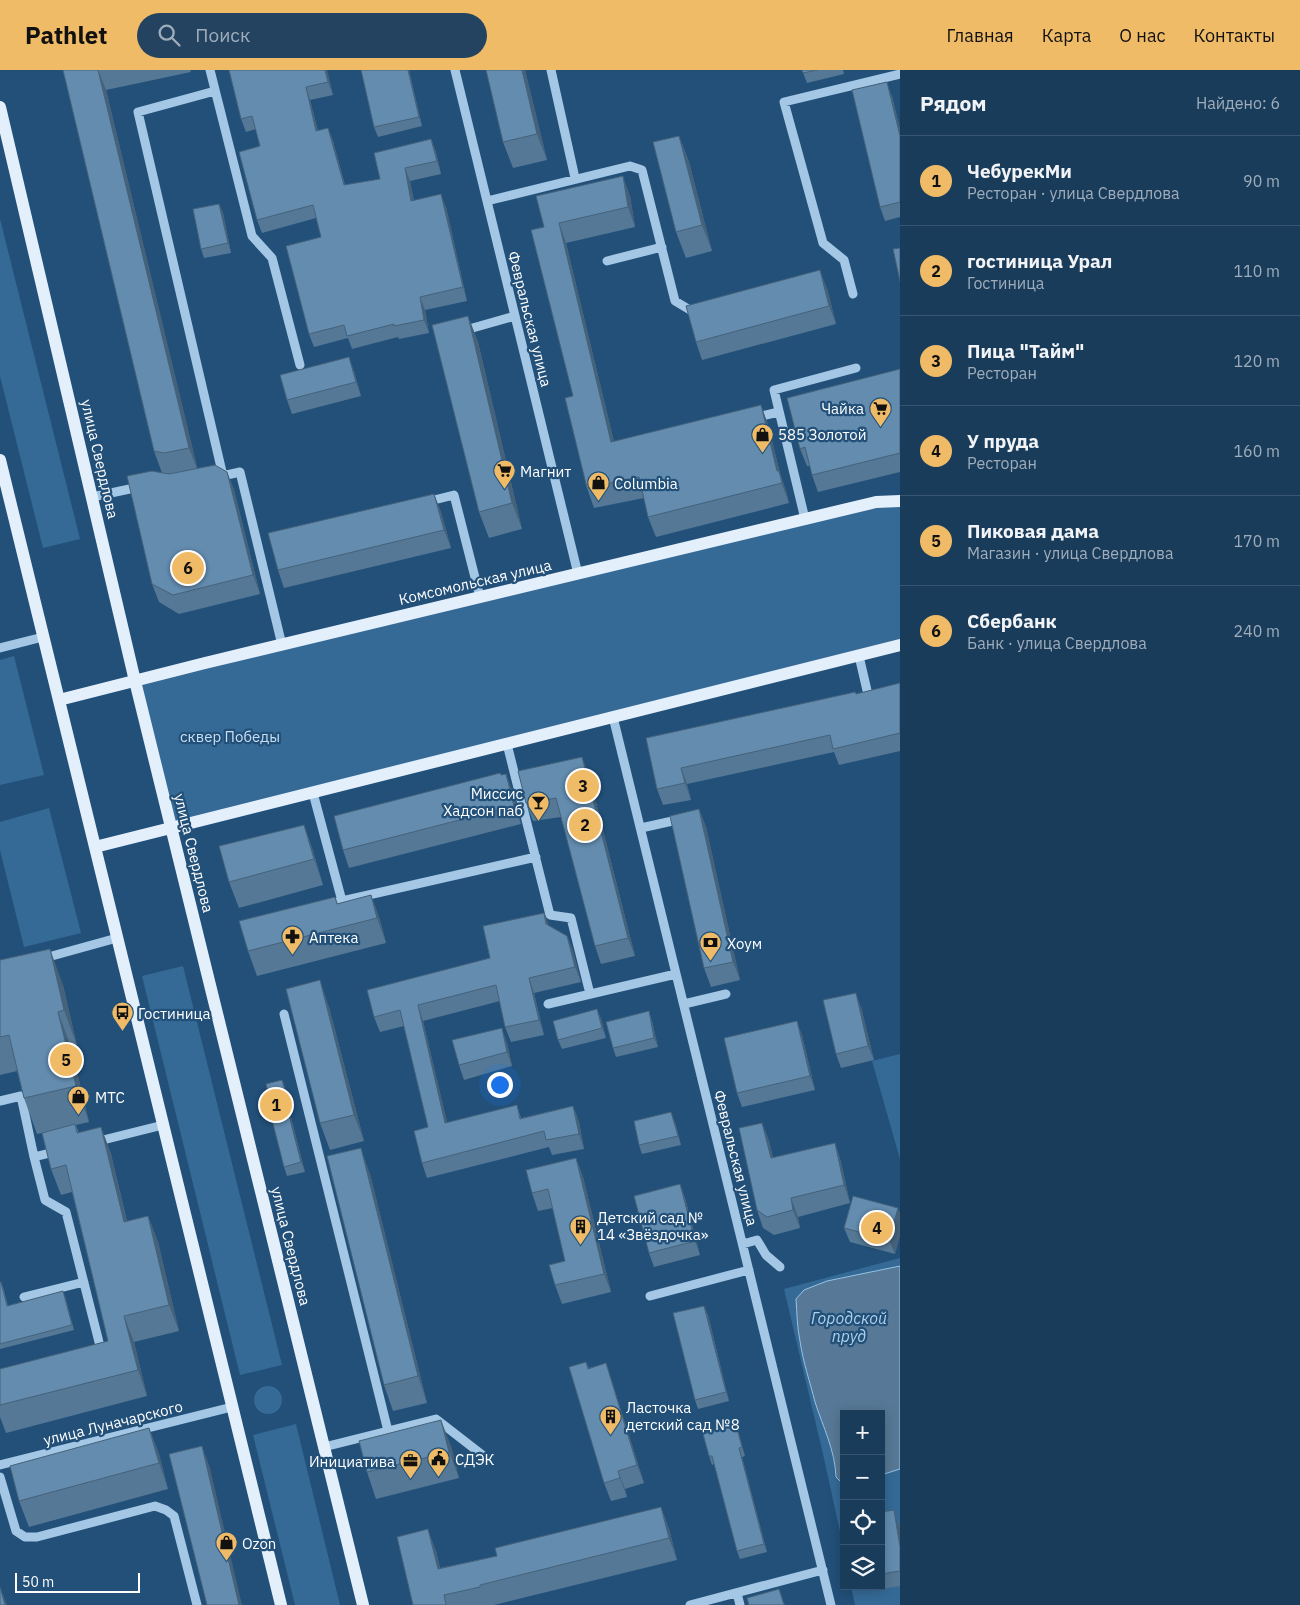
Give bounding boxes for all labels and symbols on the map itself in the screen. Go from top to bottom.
street label: Февральская улица [504,249,556,389]
supermarket icon: Чайка [868,396,892,427]
street label: улица Свердлова [77,397,123,521]
place label: Чайка [821,399,864,418]
shop icon: 585 Золотой [750,422,774,453]
place label: 585 Золотой [778,425,867,444]
supermarket icon: Магнит [492,459,516,490]
place label: Магнит [520,462,571,481]
shop icon: Columbia [586,471,610,502]
place label: Columbia [614,474,678,493]
pin: 6 [172,549,204,587]
street label: Комсомольская улица [397,555,553,609]
park label: сквер Победы [180,727,280,746]
pin: 3 [567,767,599,805]
place label: Миссис Хадсон паб [443,784,523,820]
bar icon: Миссис Хадсон паб [527,790,551,821]
street label: улица Свердлова [170,792,218,914]
pin: 2 [569,806,601,844]
pharmacy icon: Аптека [281,925,305,956]
place label: Аптека [309,928,358,947]
bank icon: Хоум [699,931,723,962]
place label: Хоум [727,934,762,953]
bus stop icon: Гостиница [110,1001,134,1032]
place label: Гостиница [138,1004,211,1023]
pin: 5 [50,1041,82,1079]
your location [487,1072,513,1098]
shop icon: МТС [67,1085,91,1116]
pin: 1 [260,1086,292,1124]
place label: МТС [95,1088,125,1107]
street label: Февральская улица [710,1088,762,1228]
street label: улица Свердлова [267,1185,315,1307]
place label: Детский сад № 14 «Звёздочка» [597,1208,709,1244]
pin: 4 [861,1209,893,1247]
building icon: Детский сад № 14 «Звёздочка» [569,1214,593,1245]
water label: Городской пруд [811,1308,887,1346]
street label: улица Луначарского [41,1396,185,1450]
place label: Ласточка детский сад №8 [626,1398,740,1434]
building icon: Ласточка детский сад №8 [598,1404,622,1435]
public building icon: СДЭК [427,1447,451,1478]
office icon: Инициатива [399,1449,423,1480]
place label: СДЭК [455,1450,495,1469]
place label: Инициатива [309,1452,395,1471]
shop icon: Ozon [214,1531,238,1562]
place label: Ozon [242,1534,276,1553]
scale bar [15,1570,140,1593]

